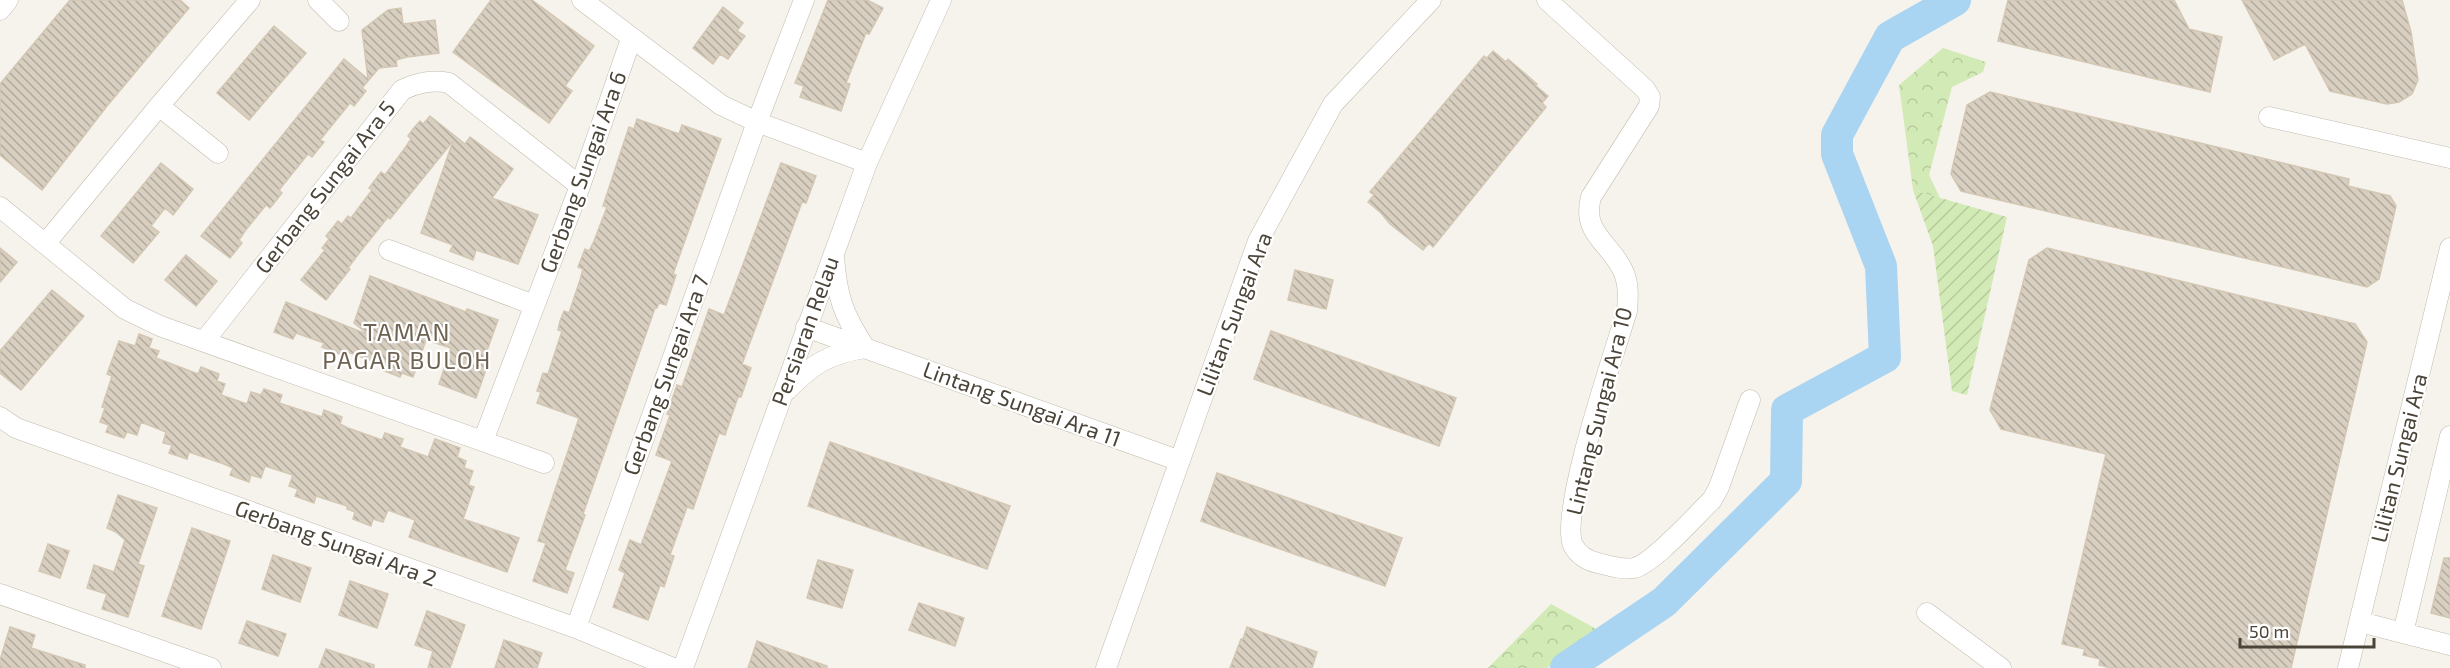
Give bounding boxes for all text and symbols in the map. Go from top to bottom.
street label: Gerbang Sungai Ara 6 [533,67,631,276]
street label: Gerbang Sungai Ara 5 [249,95,400,278]
street label: Lilitan Sungai Ara [1190,228,1276,399]
street label: Persiaran Relau [765,252,843,409]
street label: Gerbang Sungai Ara 7 [617,271,713,478]
street label: Lintang Sungai Ara 10 [1560,304,1636,517]
district label: TAMAN PAGAR BULOH [322,317,492,374]
street label: Lintang Sungai Ara 11 [920,355,1125,451]
street label: Lilitan Sungai Ara [2364,371,2432,545]
street label: Gerbang Sungai Ara 2 [232,493,441,591]
scale bar [2240,611,2374,649]
text: 50 m [2249,620,2289,642]

